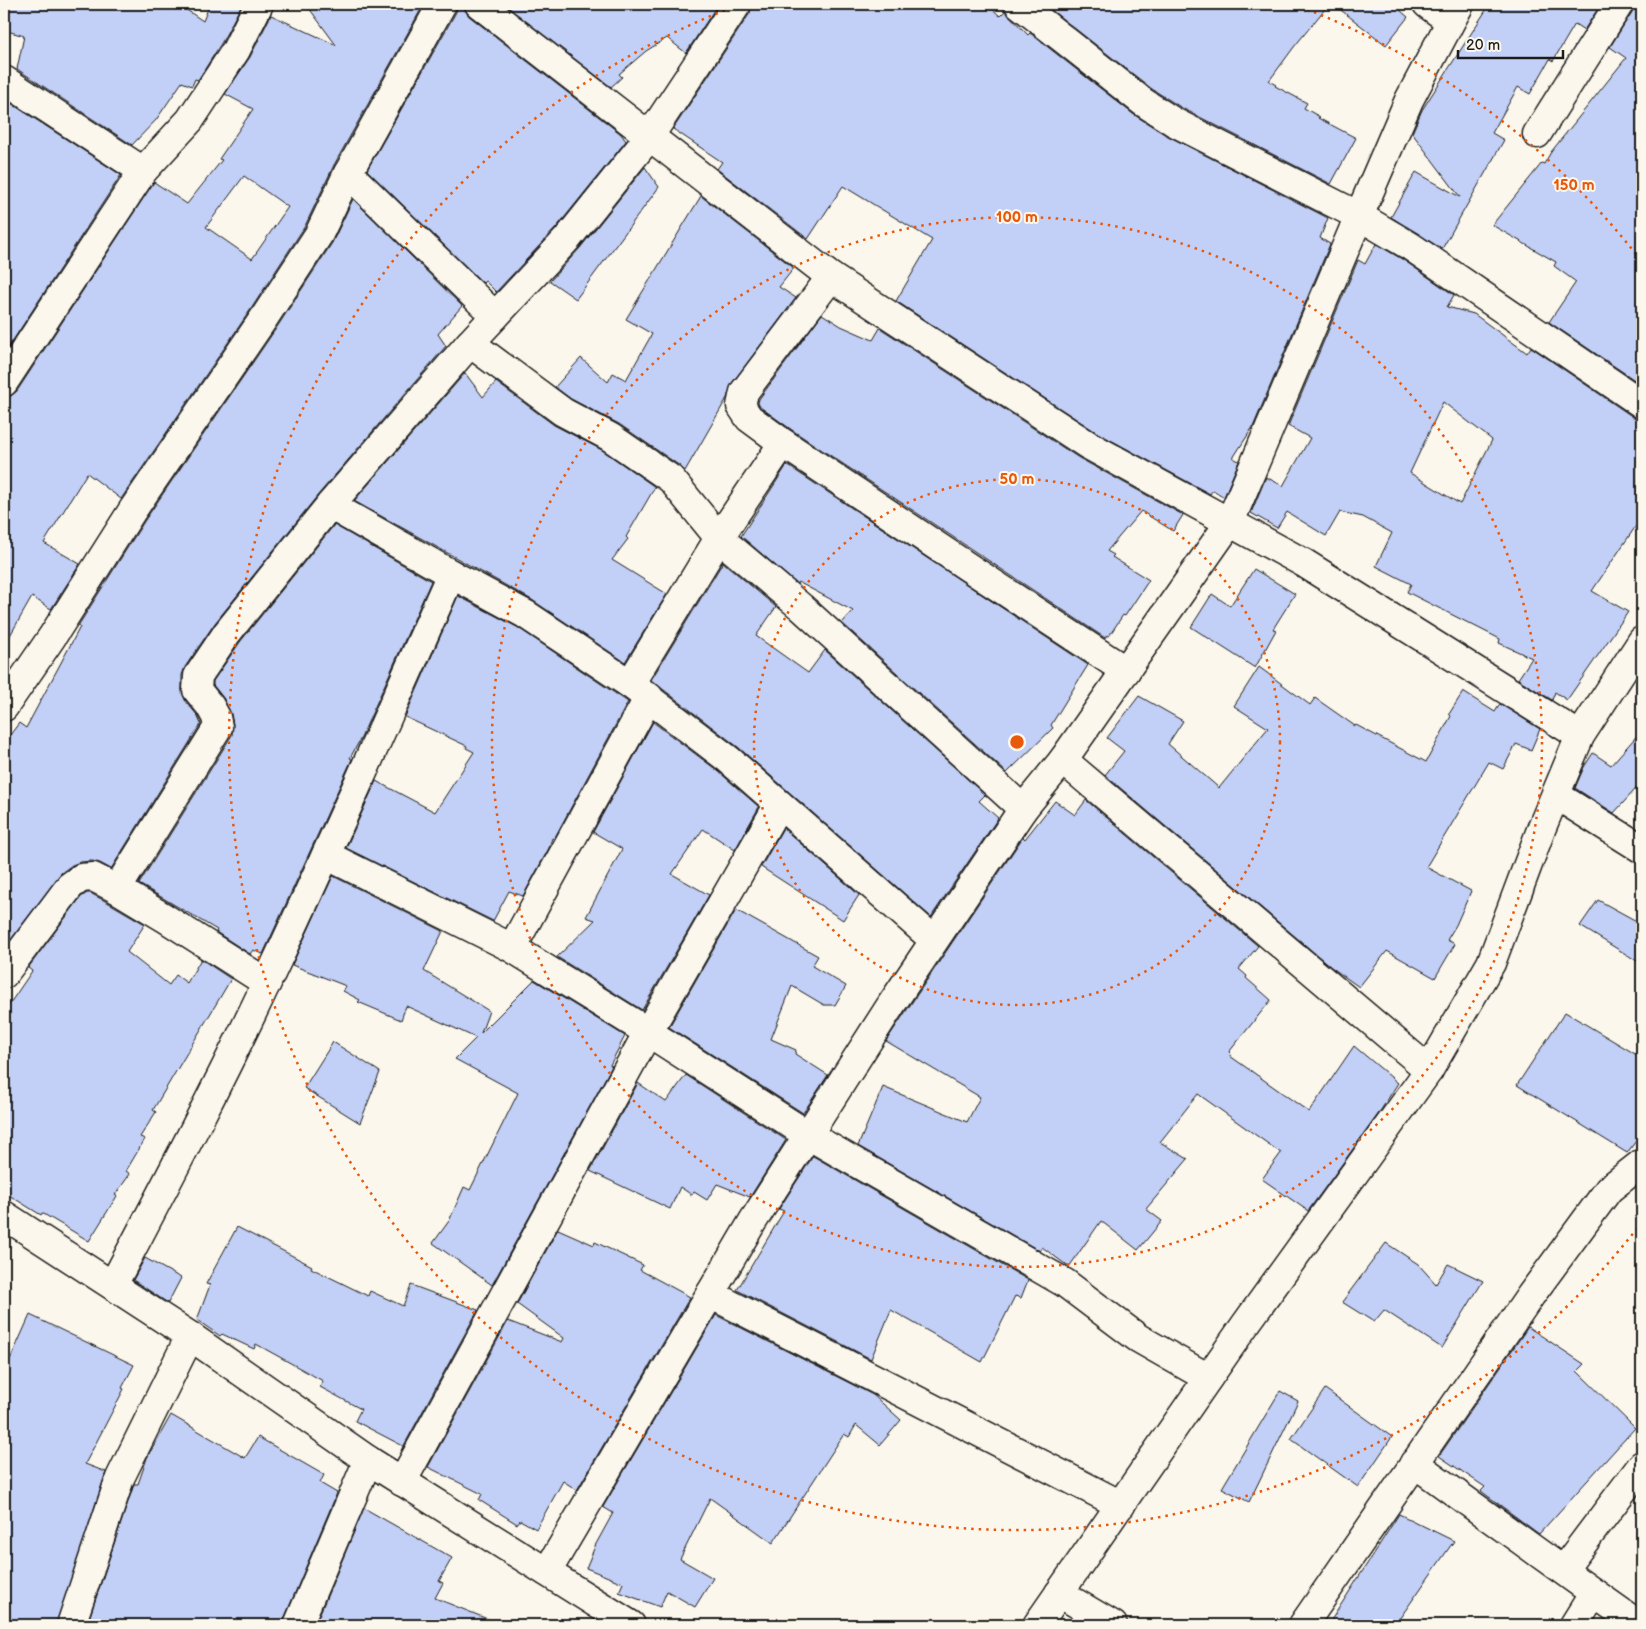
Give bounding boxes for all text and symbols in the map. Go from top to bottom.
scale bar [1458,28,1564,60]
text: 20 m [1466,36,1500,55]
text: 150 m [1553,176,1595,195]
text: 100 m [996,208,1038,227]
text: 50 m [1000,470,1035,489]
centre of rings [1008,733,1026,751]

